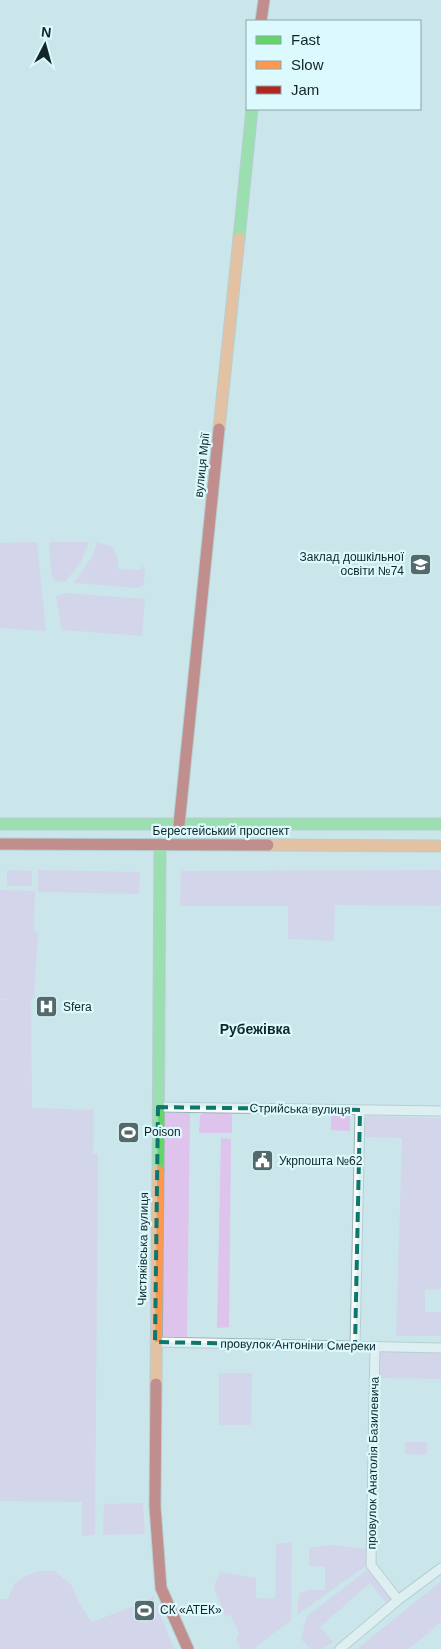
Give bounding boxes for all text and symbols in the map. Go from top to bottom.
north arrow [20,20,70,70]
legend [246,20,421,110]
text: N [40,24,52,41]
text: Fast [291,31,321,48]
text: Slow [291,56,324,73]
text: Jam [291,81,319,98]
street label: вулиця Мрії [192,431,212,498]
place label: Заклад дошкільної освіти №74 [300,550,405,578]
school or university icon: Заклад дошкільної освіти №74 [408,552,432,576]
street label: Берестейський проспект [153,824,290,838]
hospital icon: Sfera [35,995,59,1019]
place label: Sfera [63,1000,92,1014]
district label: Рубежівка [220,1021,291,1037]
street label: Стрийська вулиця [249,1101,351,1117]
sports icon: Poison [116,1120,140,1144]
place label: Poison [144,1125,181,1139]
public building icon: Укрпошта №62 [251,1149,275,1173]
place label: Укрпошта №62 [279,1154,363,1168]
street label: Чистяківська вулиця [135,1192,151,1306]
street label: провулок Антоніни Смереки [220,1337,376,1353]
street label: провулок Анатолія Базилевича [364,1376,382,1549]
sports icon: СК «АТЕК» [132,1598,156,1622]
place label: СК «АТЕК» [160,1603,222,1617]

